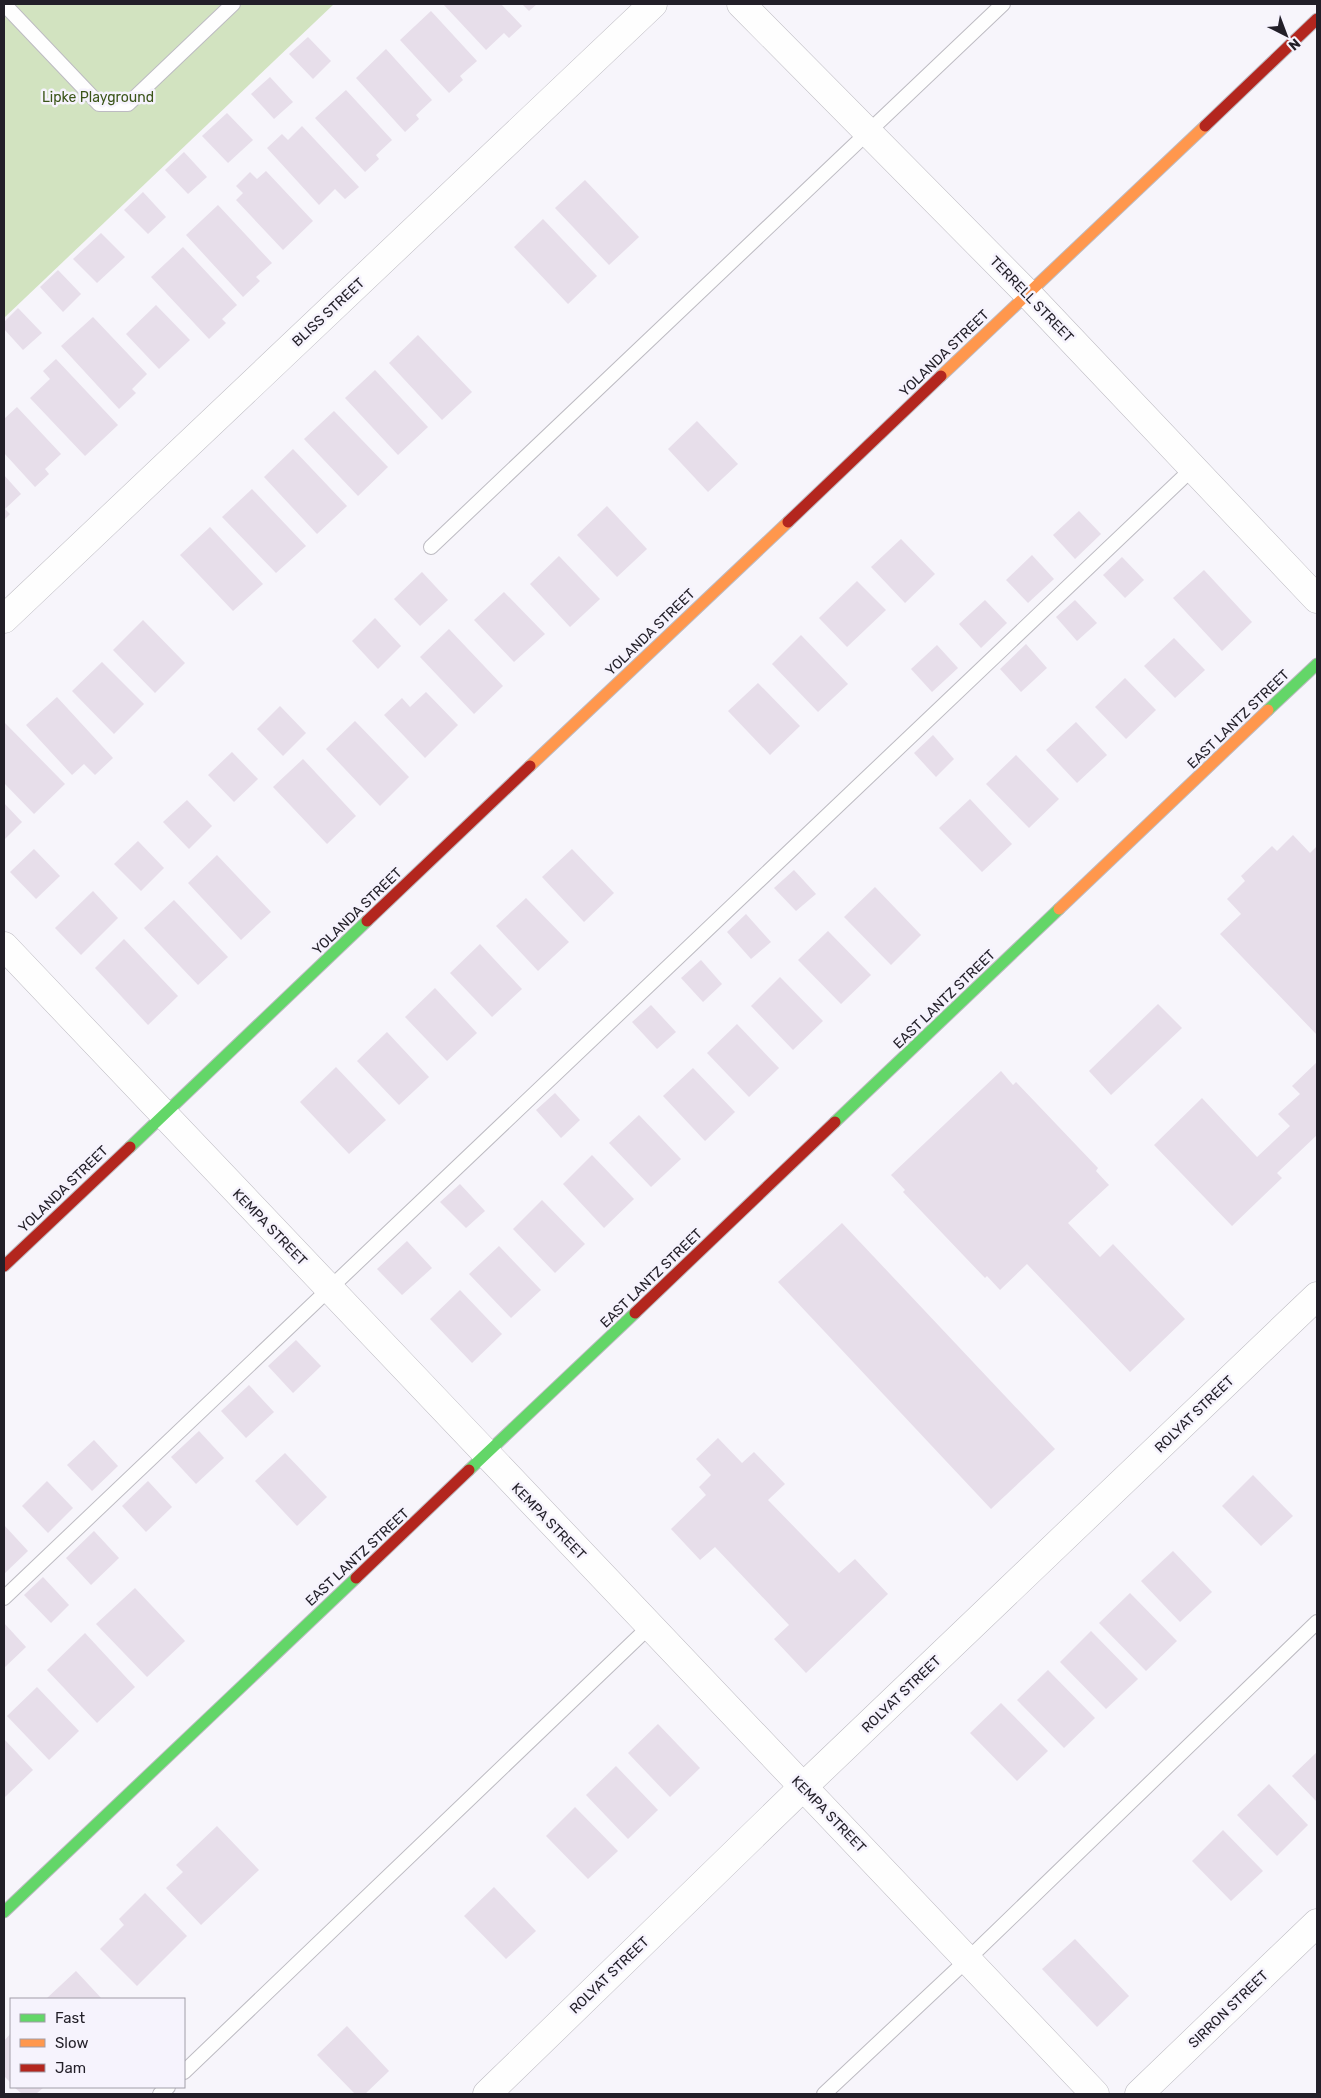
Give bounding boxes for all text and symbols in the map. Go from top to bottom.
north arrow [1261,10,1311,60]
text: N [1285,35,1304,54]
park label: Lipke Playground [42,89,154,106]
street label: TERRELL STREET [986,253,1077,346]
street label: BLISS STREET [289,274,368,350]
street label: YOLANDA STREET [896,306,993,400]
street label: YOLANDA STREET [602,585,699,679]
street label: EAST LANTZ STREET [1184,666,1293,772]
street label: YOLANDA STREET [309,864,406,958]
street label: EAST LANTZ STREET [890,946,999,1052]
street label: YOLANDA STREET [15,1142,112,1236]
street label: KEMPA STREET [229,1186,310,1269]
street label: EAST LANTZ STREET [597,1225,706,1331]
street label: ROLYAT STREET [1151,1372,1238,1456]
street label: KEMPA STREET [508,1480,589,1563]
street label: EAST LANTZ STREET [302,1505,413,1610]
street label: ROLYAT STREET [858,1652,945,1736]
street label: KEMPA STREET [788,1773,869,1856]
street label: ROLYAT STREET [566,1933,653,2017]
street label: SIRRON STREET [1185,1967,1272,2052]
legend [10,1998,185,2088]
text: Fast [55,2009,85,2027]
text: Slow [55,2034,88,2052]
text: Jam [55,2059,86,2077]

